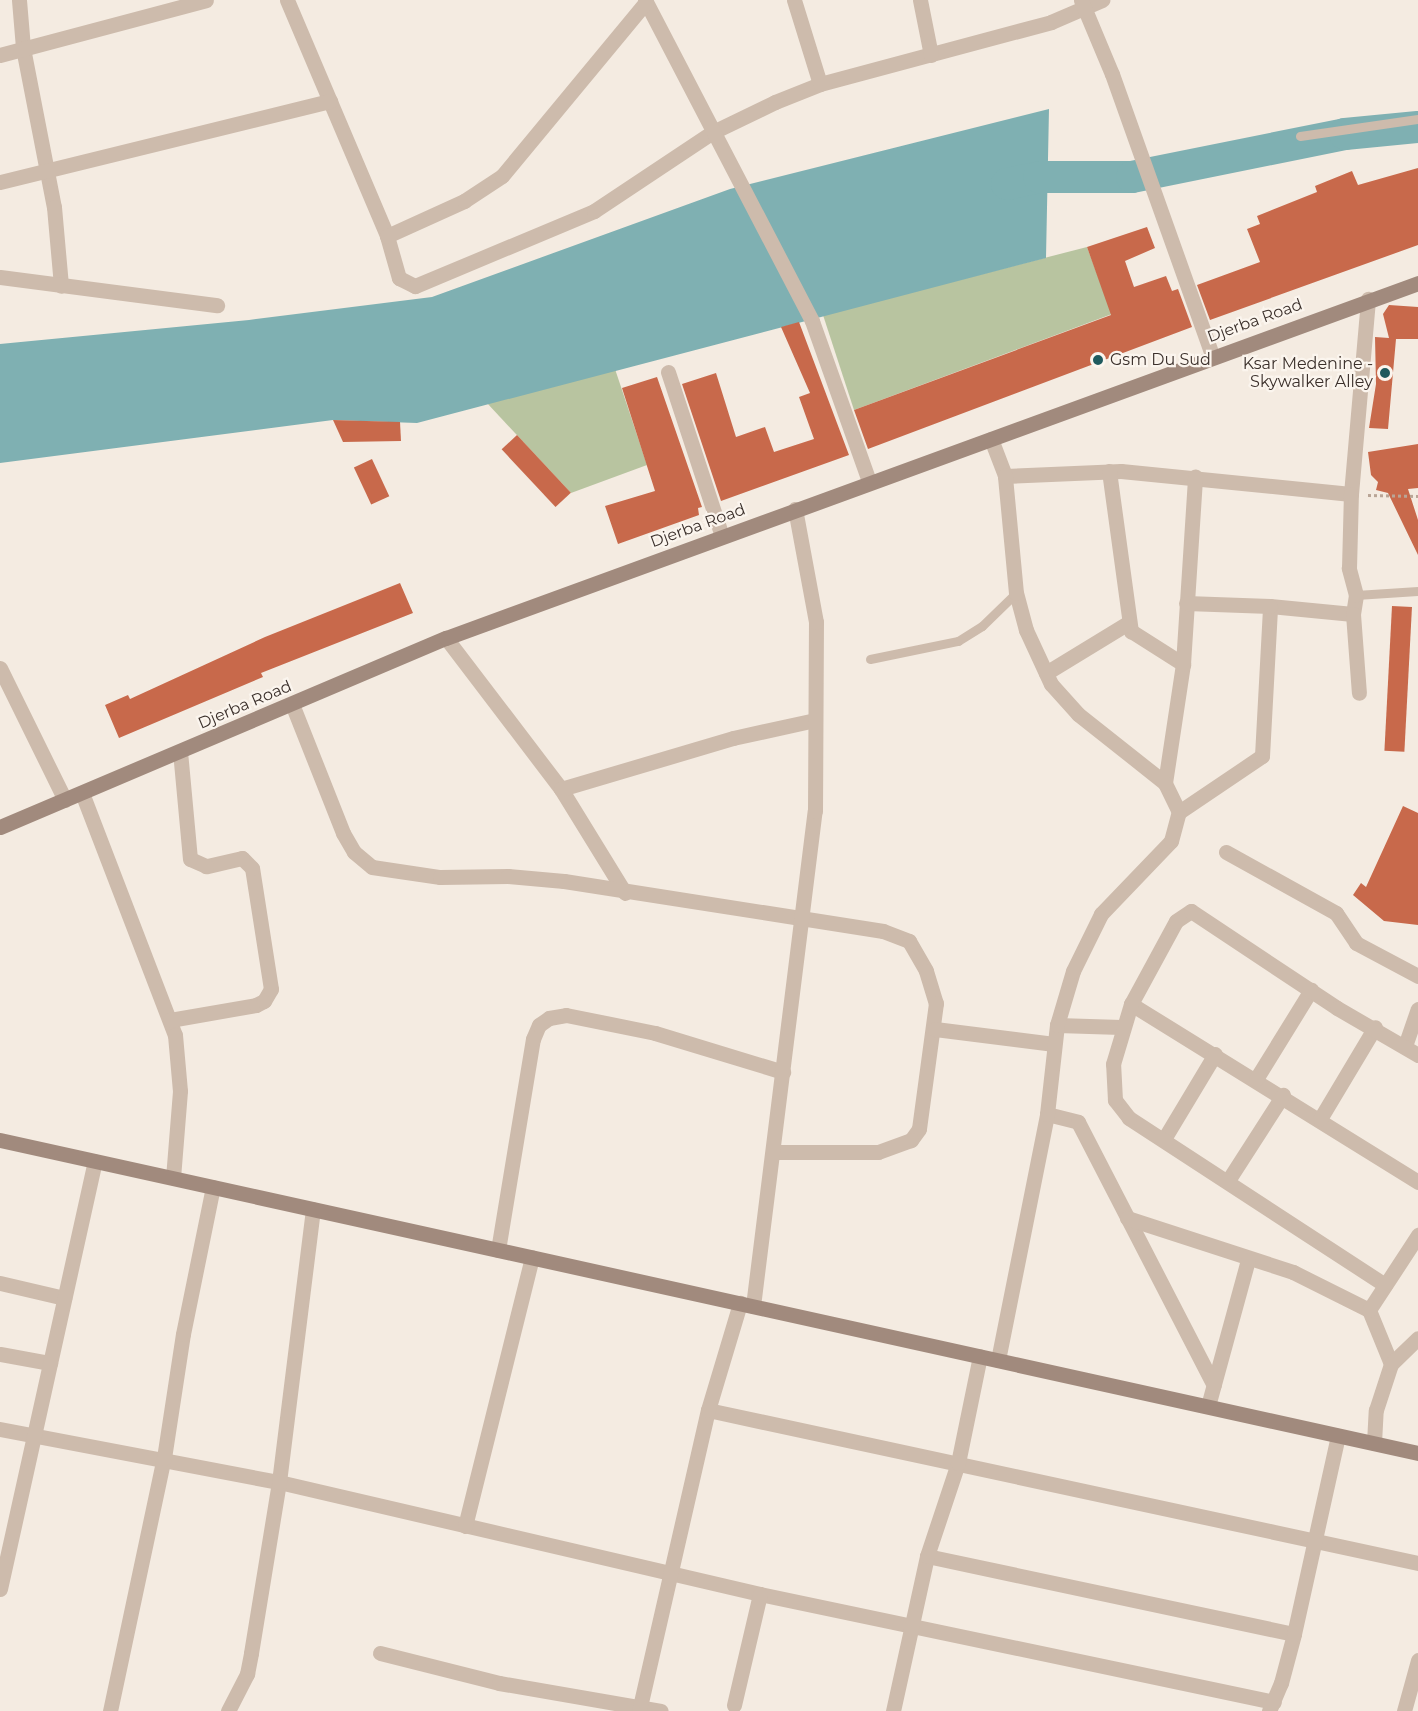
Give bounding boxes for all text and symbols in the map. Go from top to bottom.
street label: Djerba Road [1205,295,1305,347]
place label: Gsm Du Sud [1110,350,1211,370]
marker: Gsm Du Sud [1091,353,1105,367]
place label: Ksar Medenine - Skywalker Alley [1243,354,1373,392]
marker: Ksar Medenine - Skywalker Alley [1378,366,1392,380]
street label: Djerba Road [648,500,748,552]
street label: Djerba Road [195,677,295,733]

